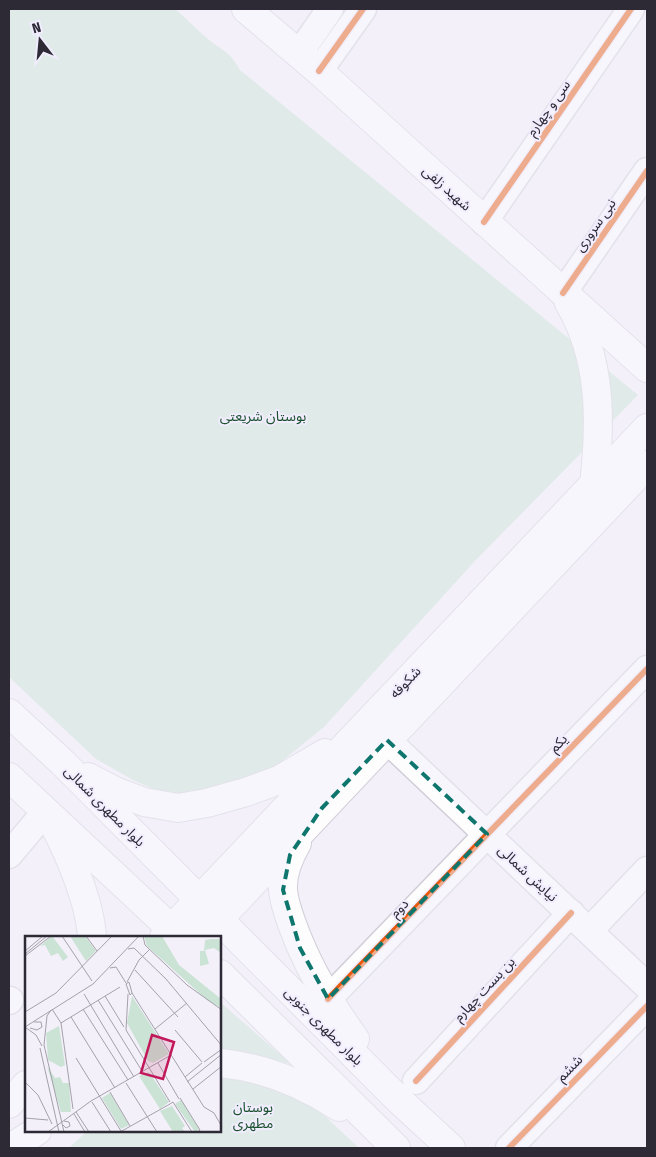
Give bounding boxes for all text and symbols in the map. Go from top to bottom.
north arrow [15,15,65,65]
text: N [30,19,43,37]
street label: سی و چهارم [523,77,576,141]
street label: شهید زلفی [419,162,475,215]
street label: نبی سروری [571,195,620,255]
park label: بوستان شریعتی [220,408,307,425]
street label: شکوفه [386,663,425,702]
street label: یکم [546,731,573,758]
street label: بلوار مطهری شمالی [61,762,149,850]
street label: نیایش شمالی [494,841,561,905]
street label: دوم [386,895,414,923]
inset map [25,936,221,1132]
street label: بن بست چهارم [450,953,520,1027]
street label: بلوار مطهری جنوبی [281,984,367,1069]
street label: ششم [553,1051,588,1087]
park label: بوستان مطهری [233,1099,273,1132]

